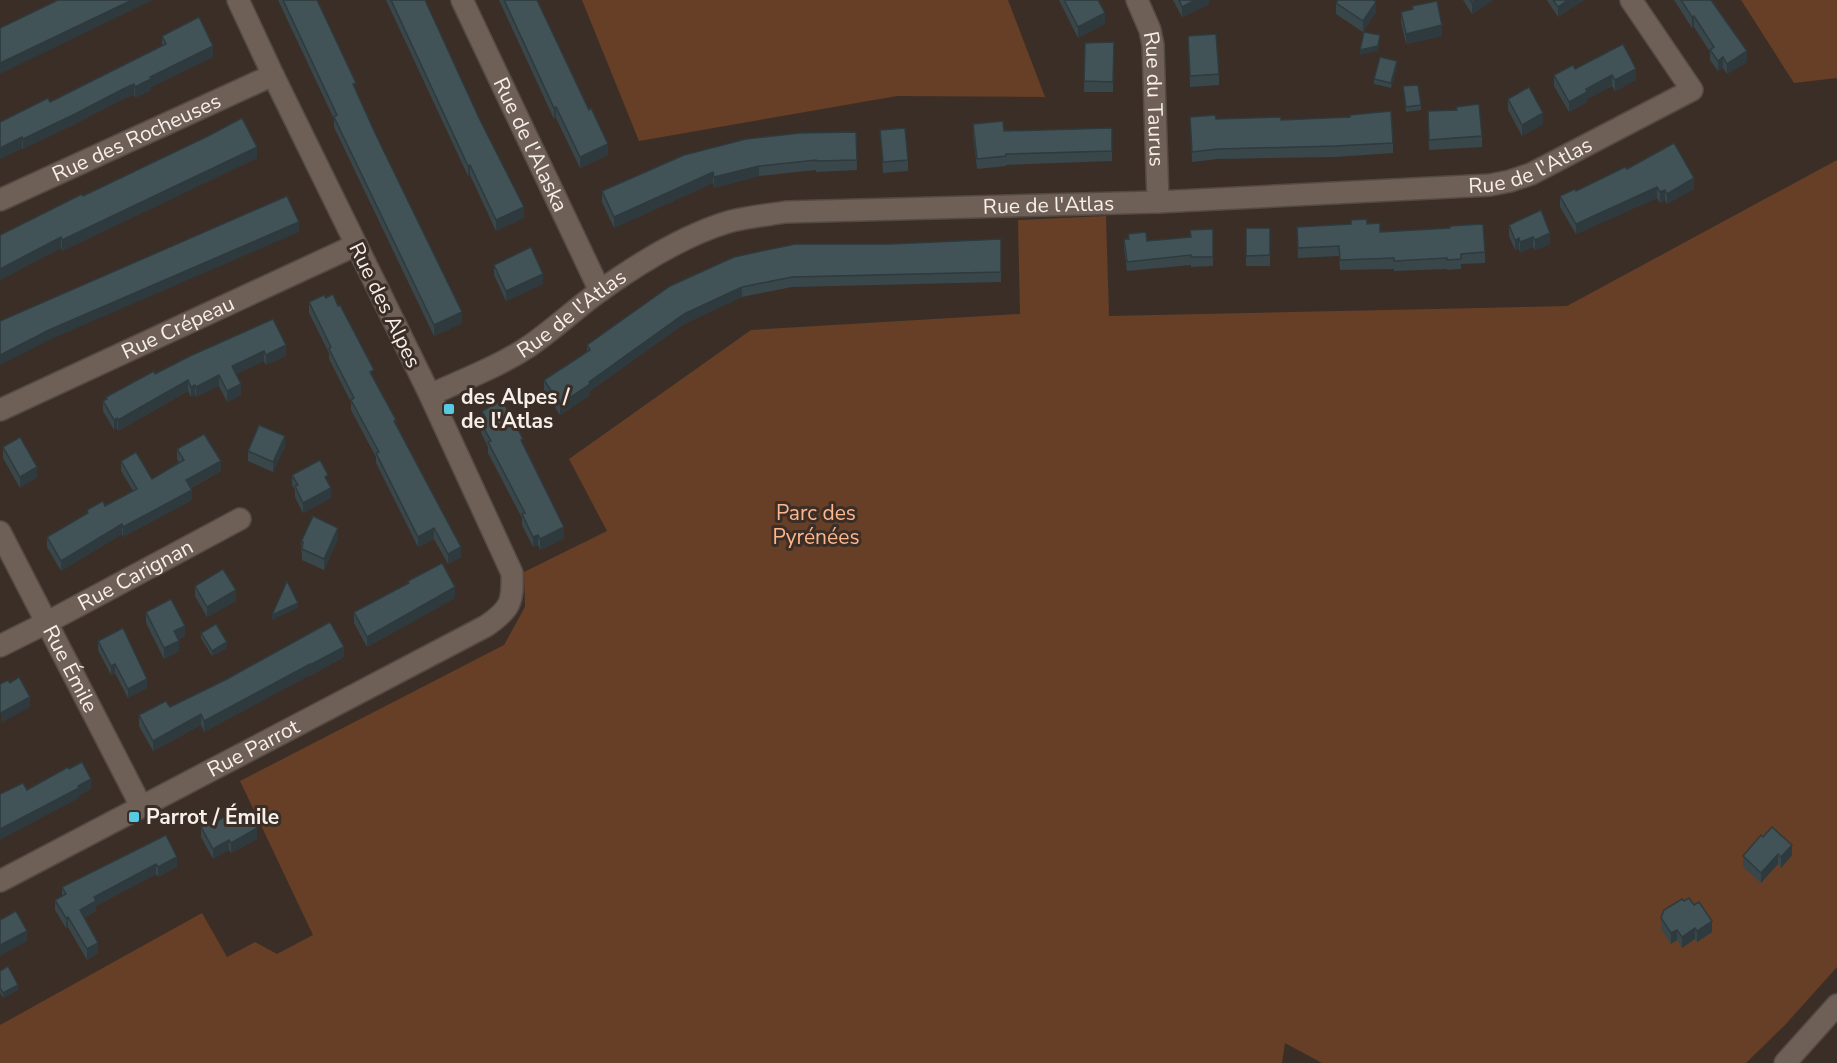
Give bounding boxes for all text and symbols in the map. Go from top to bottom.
street label: Rue du Taurus [1137,29,1171,167]
street label: Rue de l'Alaska [487,73,574,216]
street label: Rue des Rocheuses [47,87,225,188]
street label: Rue de l'Atlas [1468,131,1597,200]
street label: Rue de l'Atlas [983,189,1114,221]
street label: Rue des Alpes [343,238,427,372]
street label: Rue de l'Atlas [511,263,632,365]
street label: Rue Crépeau [117,289,239,366]
place label: des Alpes / de l'Atlas [461,383,570,435]
marker: des Alpes / de l'Atlas [442,402,456,416]
park label: Parc des Pyrénées [772,499,860,551]
street label: Rue Carignan [73,533,198,617]
street label: Rue Émile [36,620,105,718]
street label: Rue Parrot [202,712,305,784]
place label: Parrot / Émile [146,803,279,831]
marker: Parrot / Émile [127,810,141,824]

